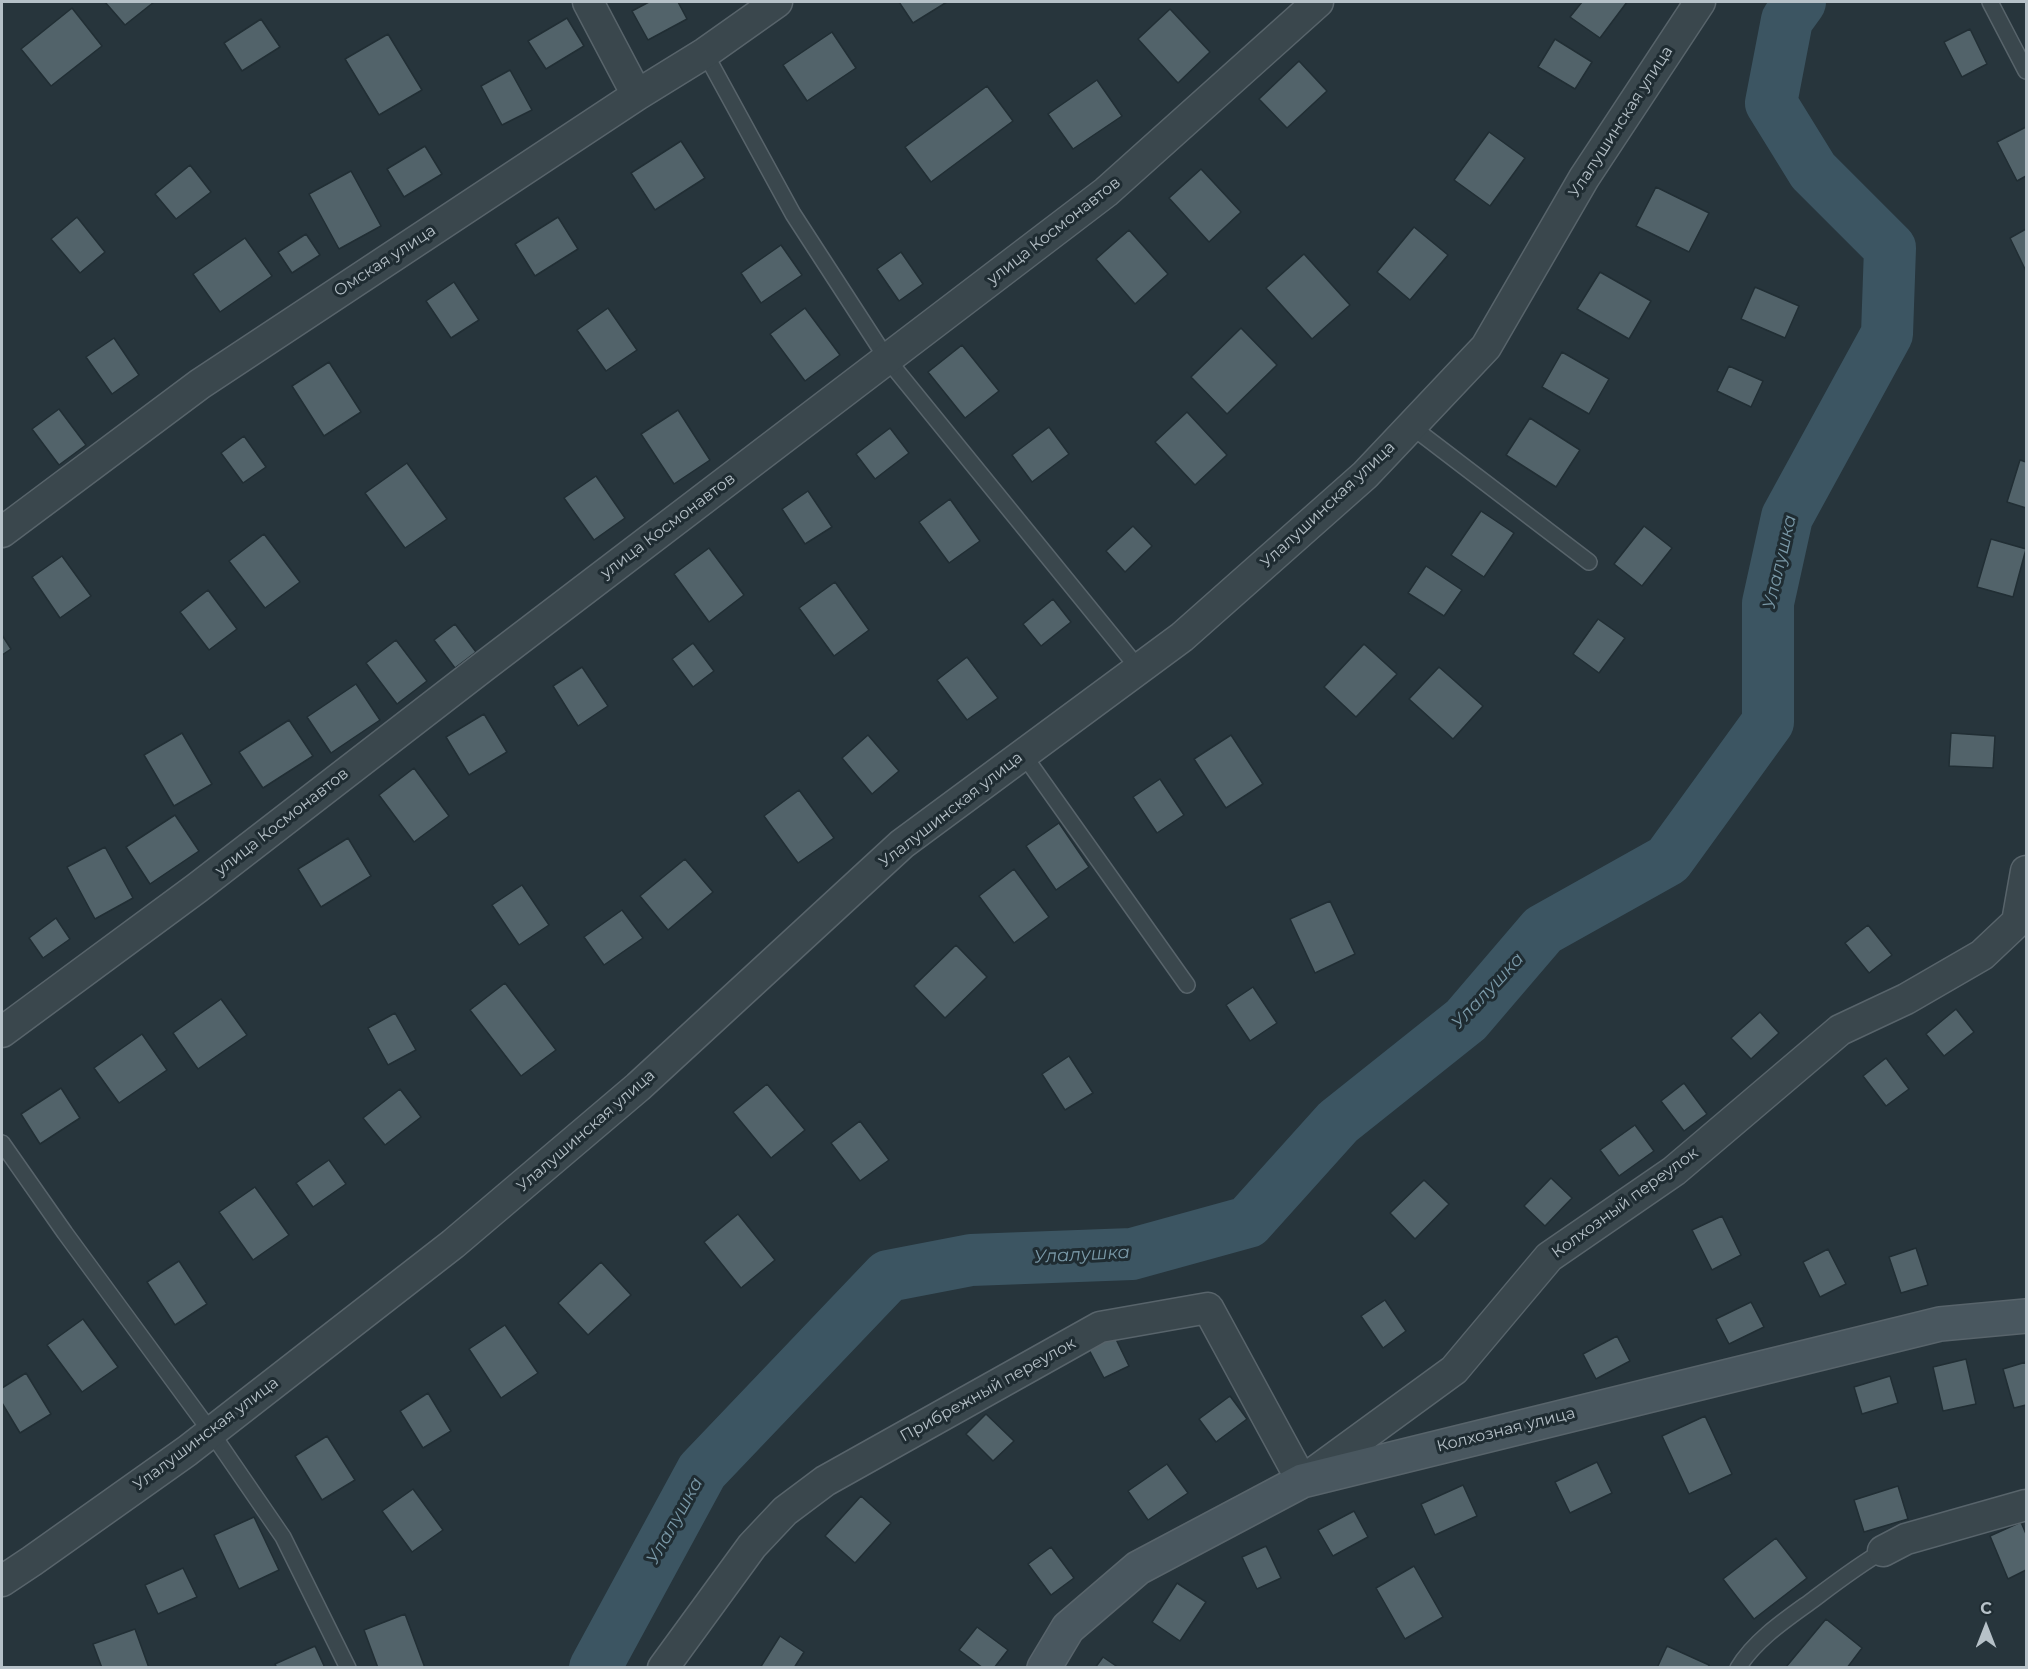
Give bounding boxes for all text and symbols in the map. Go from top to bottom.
street label: Улалушинская улица [1565,43,1677,201]
street label: улица Космонавтов [984,173,1124,289]
street label: Омская улица [330,221,440,301]
street label: Улалушинская улица [1257,438,1399,572]
street label: улица Космонавтов [597,469,739,583]
water label: Улалушка [1759,513,1801,611]
street label: Улалушинская улица [875,748,1027,872]
street label: улица Космонавтов [212,764,352,880]
water label: Улалушка [1447,949,1529,1033]
street label: Улалушинская улица [513,1066,659,1196]
street label: Колхозный переулок [1548,1144,1702,1262]
water label: Улалушка [1033,1242,1131,1268]
street label: Прибрежный переулок [897,1334,1079,1446]
street label: Улалушинская улица [130,1373,282,1495]
street label: Колхозная улица [1435,1404,1577,1456]
water label: Улалушка [642,1474,708,1568]
north arrow [1956,1597,2016,1657]
text: С [1980,1599,1992,1618]

